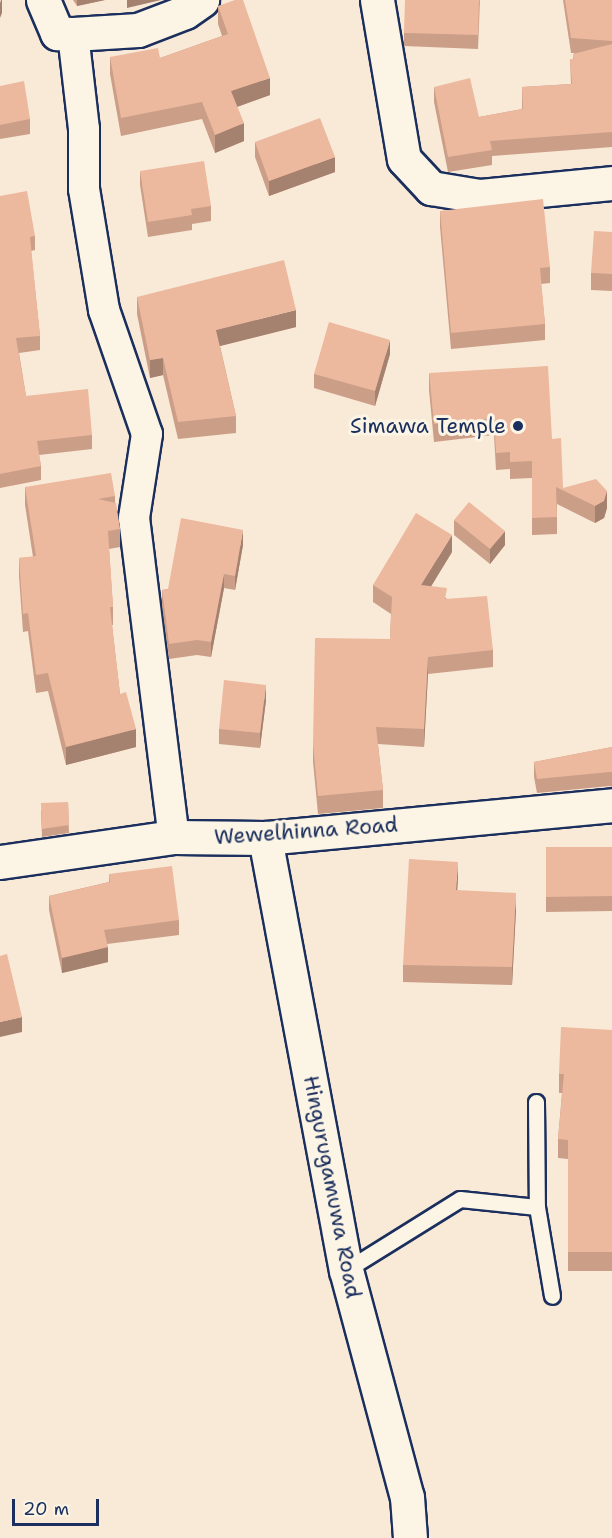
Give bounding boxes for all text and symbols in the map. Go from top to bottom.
place label: Simawa Temple [350,413,506,439]
marker: Simawa Temple [511,419,525,433]
street label: Wewelhinna Road [213,812,399,850]
street label: Hingurugamuwa Road [298,1073,366,1301]
scale bar [15,1487,102,1525]
text: 20 m [23,1497,69,1521]

